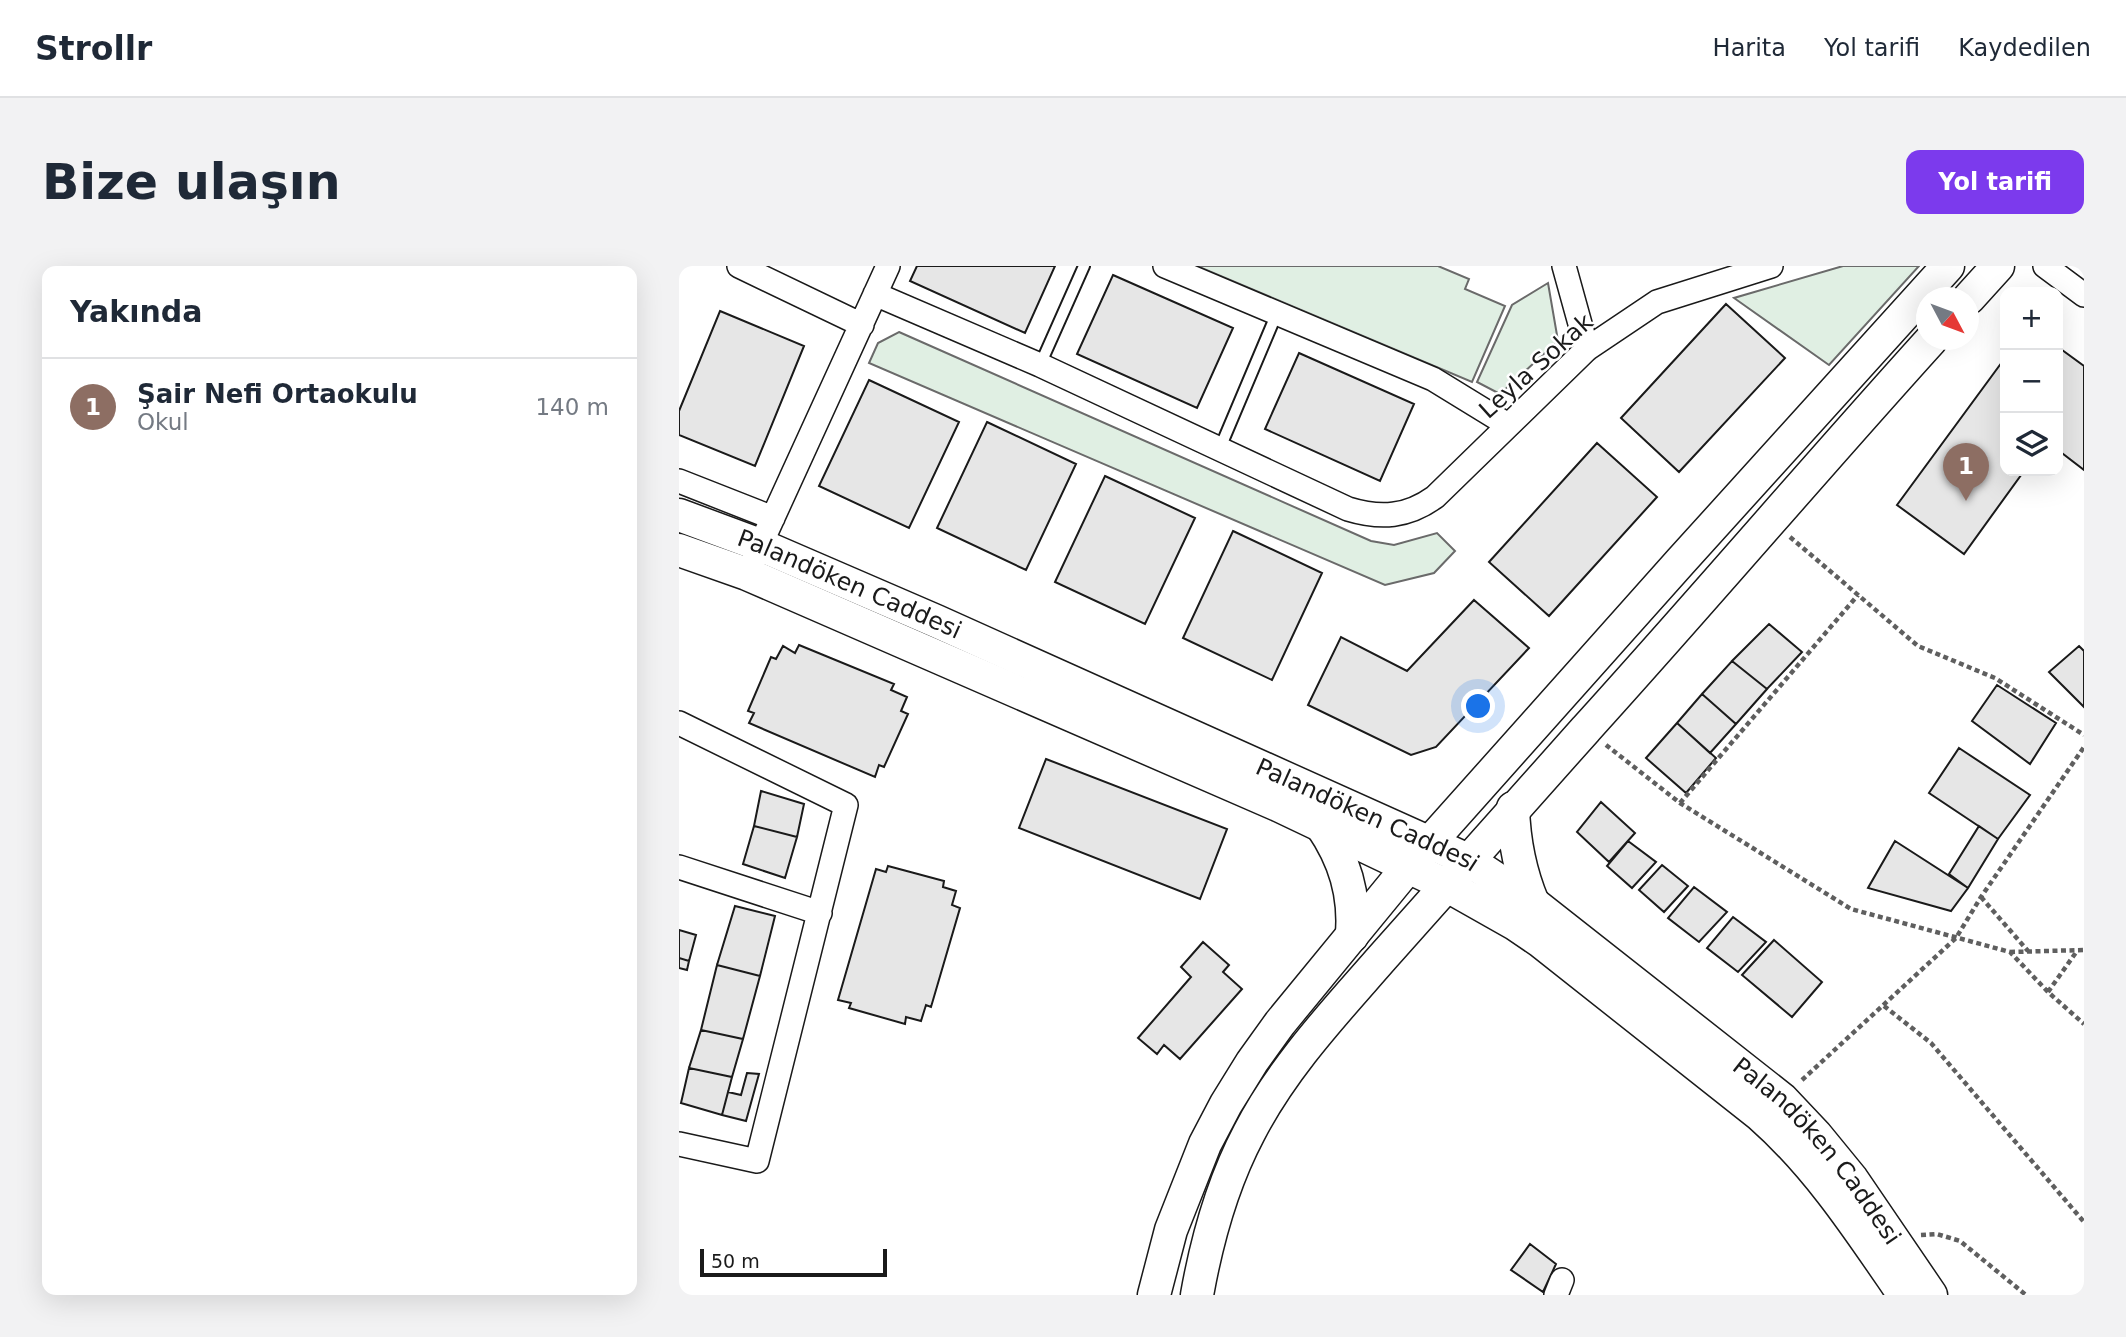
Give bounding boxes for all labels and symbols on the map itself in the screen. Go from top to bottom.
north arrow [1916,287,1979,350]
street label: Leyla Sokak [1474,308,1599,424]
pin: 1 [1943,443,1989,501]
street label: Palandöken Caddesi [734,524,966,645]
your location [1461,689,1495,723]
street label: Palandöken Caddesi [1252,753,1484,877]
street label: Palandöken Caddesi [1727,1052,1906,1250]
scale bar [700,1246,887,1278]

